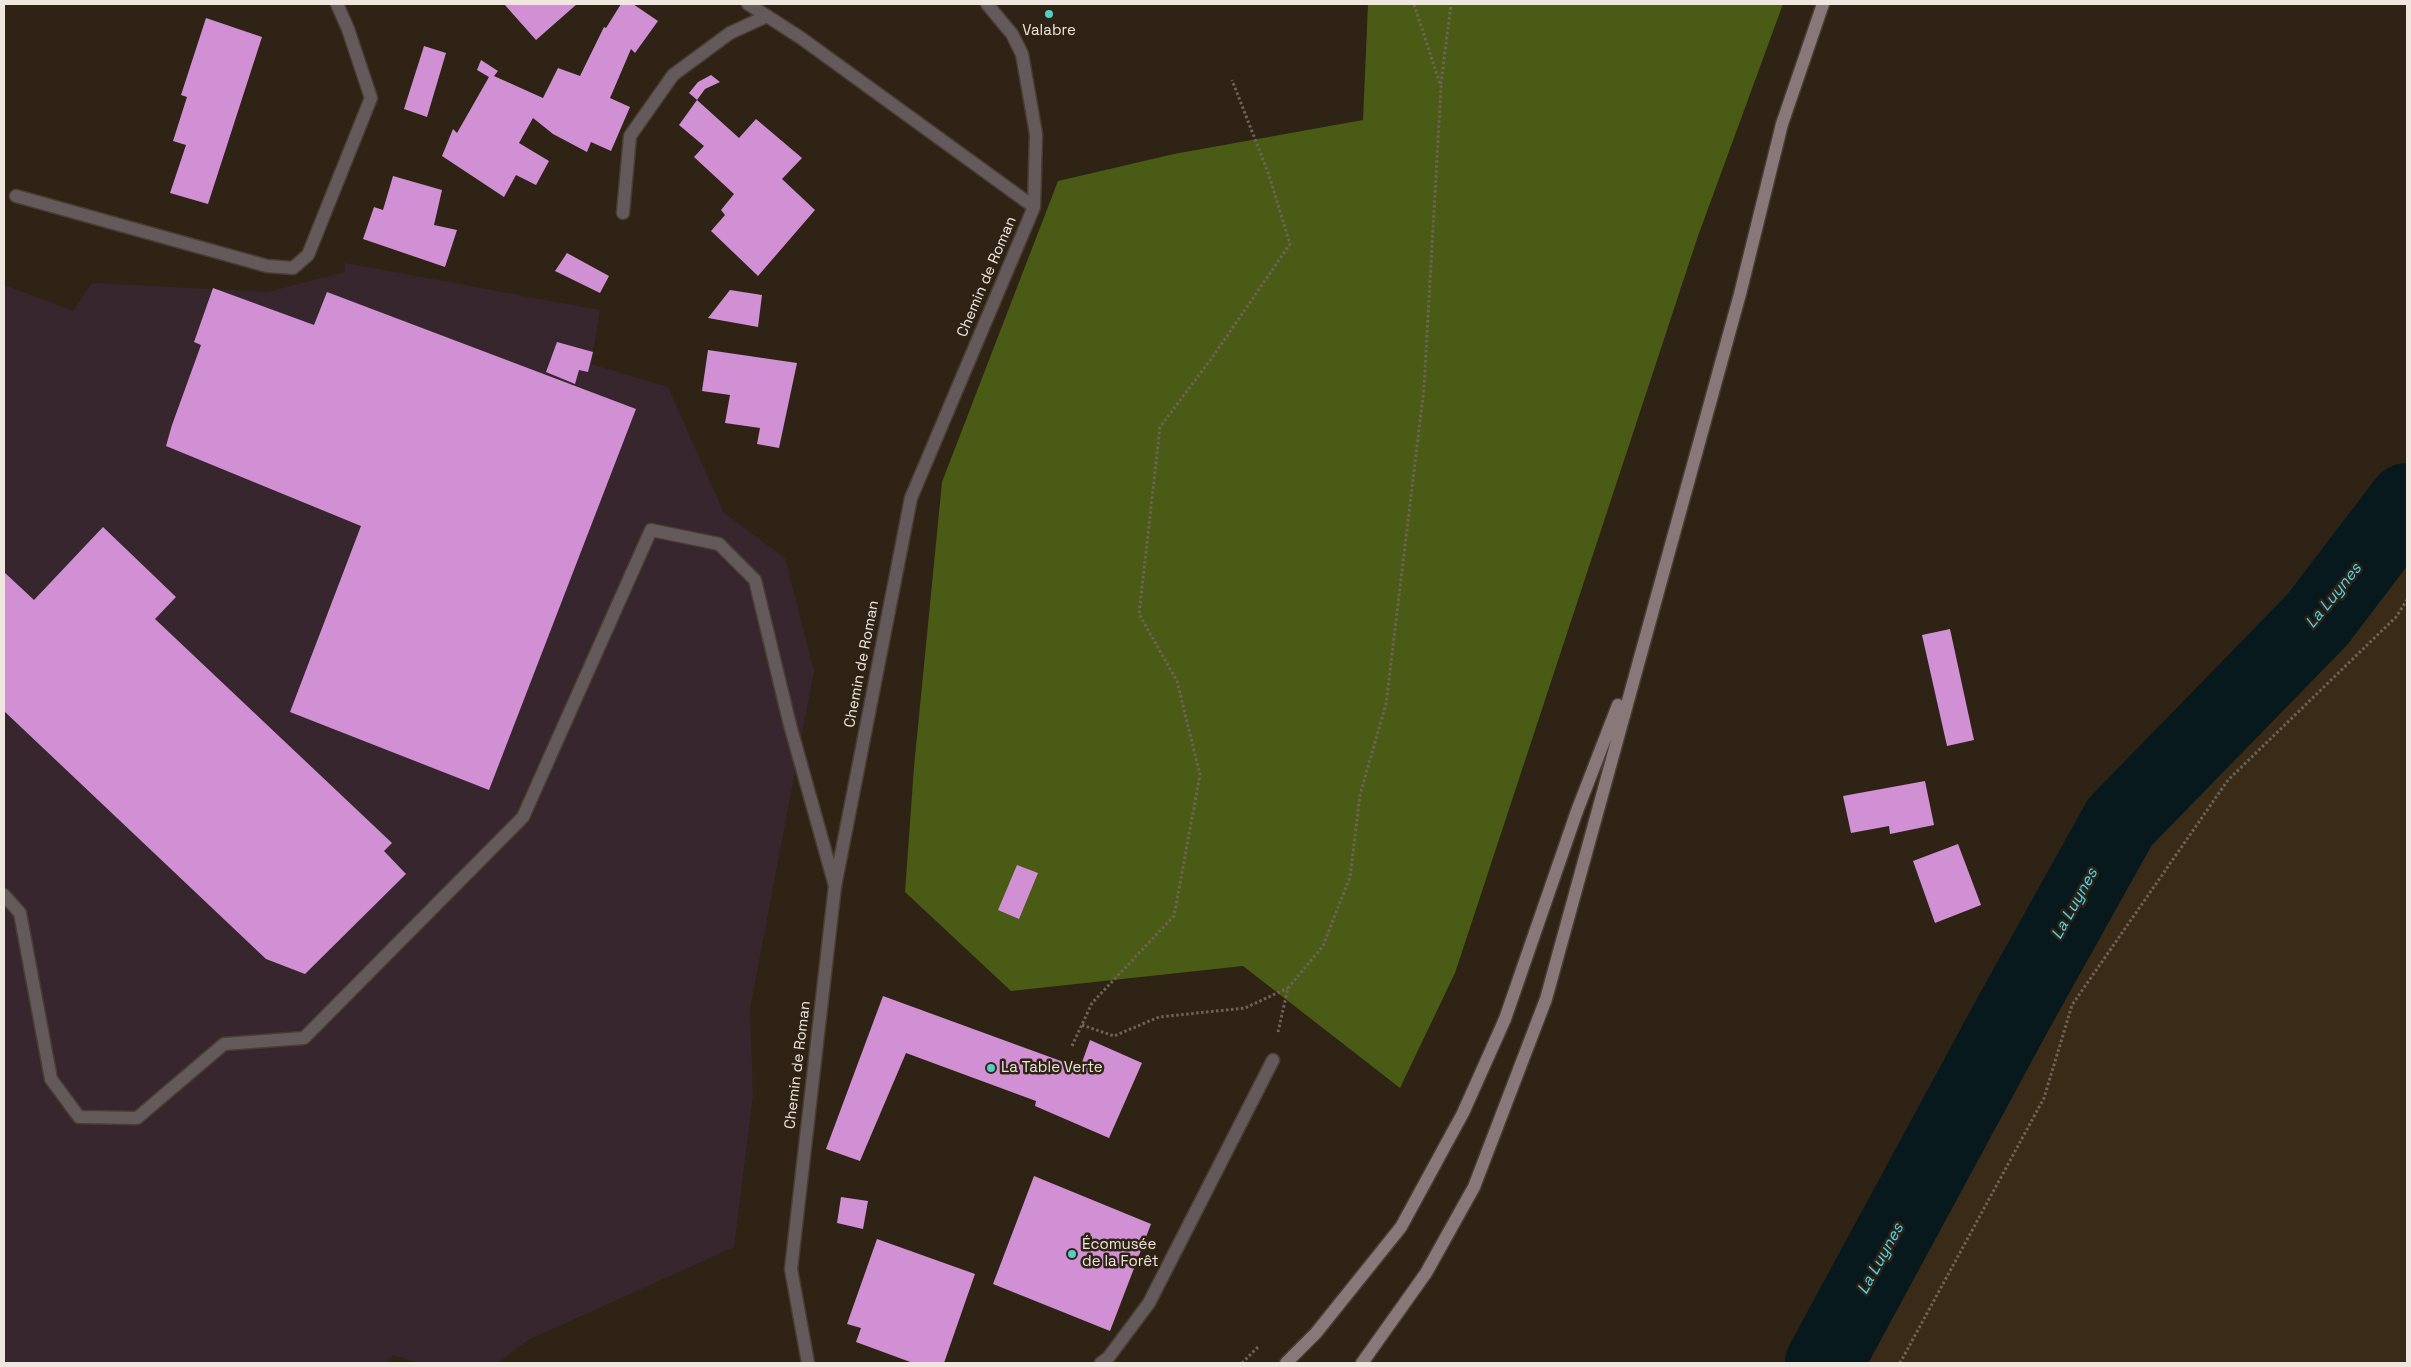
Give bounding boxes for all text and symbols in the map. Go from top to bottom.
marker: Valabre [1043,8,1055,20]
place label: Valabre [1022,22,1076,40]
street label: Chemin de Roman [953,214,1021,340]
water label: La Luynes [2302,560,2366,632]
street label: Chemin de Roman [841,599,883,729]
water label: La Luynes [2048,865,2102,943]
street label: Chemin de Roman [781,1000,815,1130]
place label: La Table Verte [1001,1059,1103,1077]
marker: La Table Verte [985,1062,997,1074]
water label: La Luynes [1854,1220,1908,1298]
place label: Écomusée de la Forêt [1082,1236,1159,1271]
marker: Écomusée de la Forêt [1066,1248,1078,1260]

